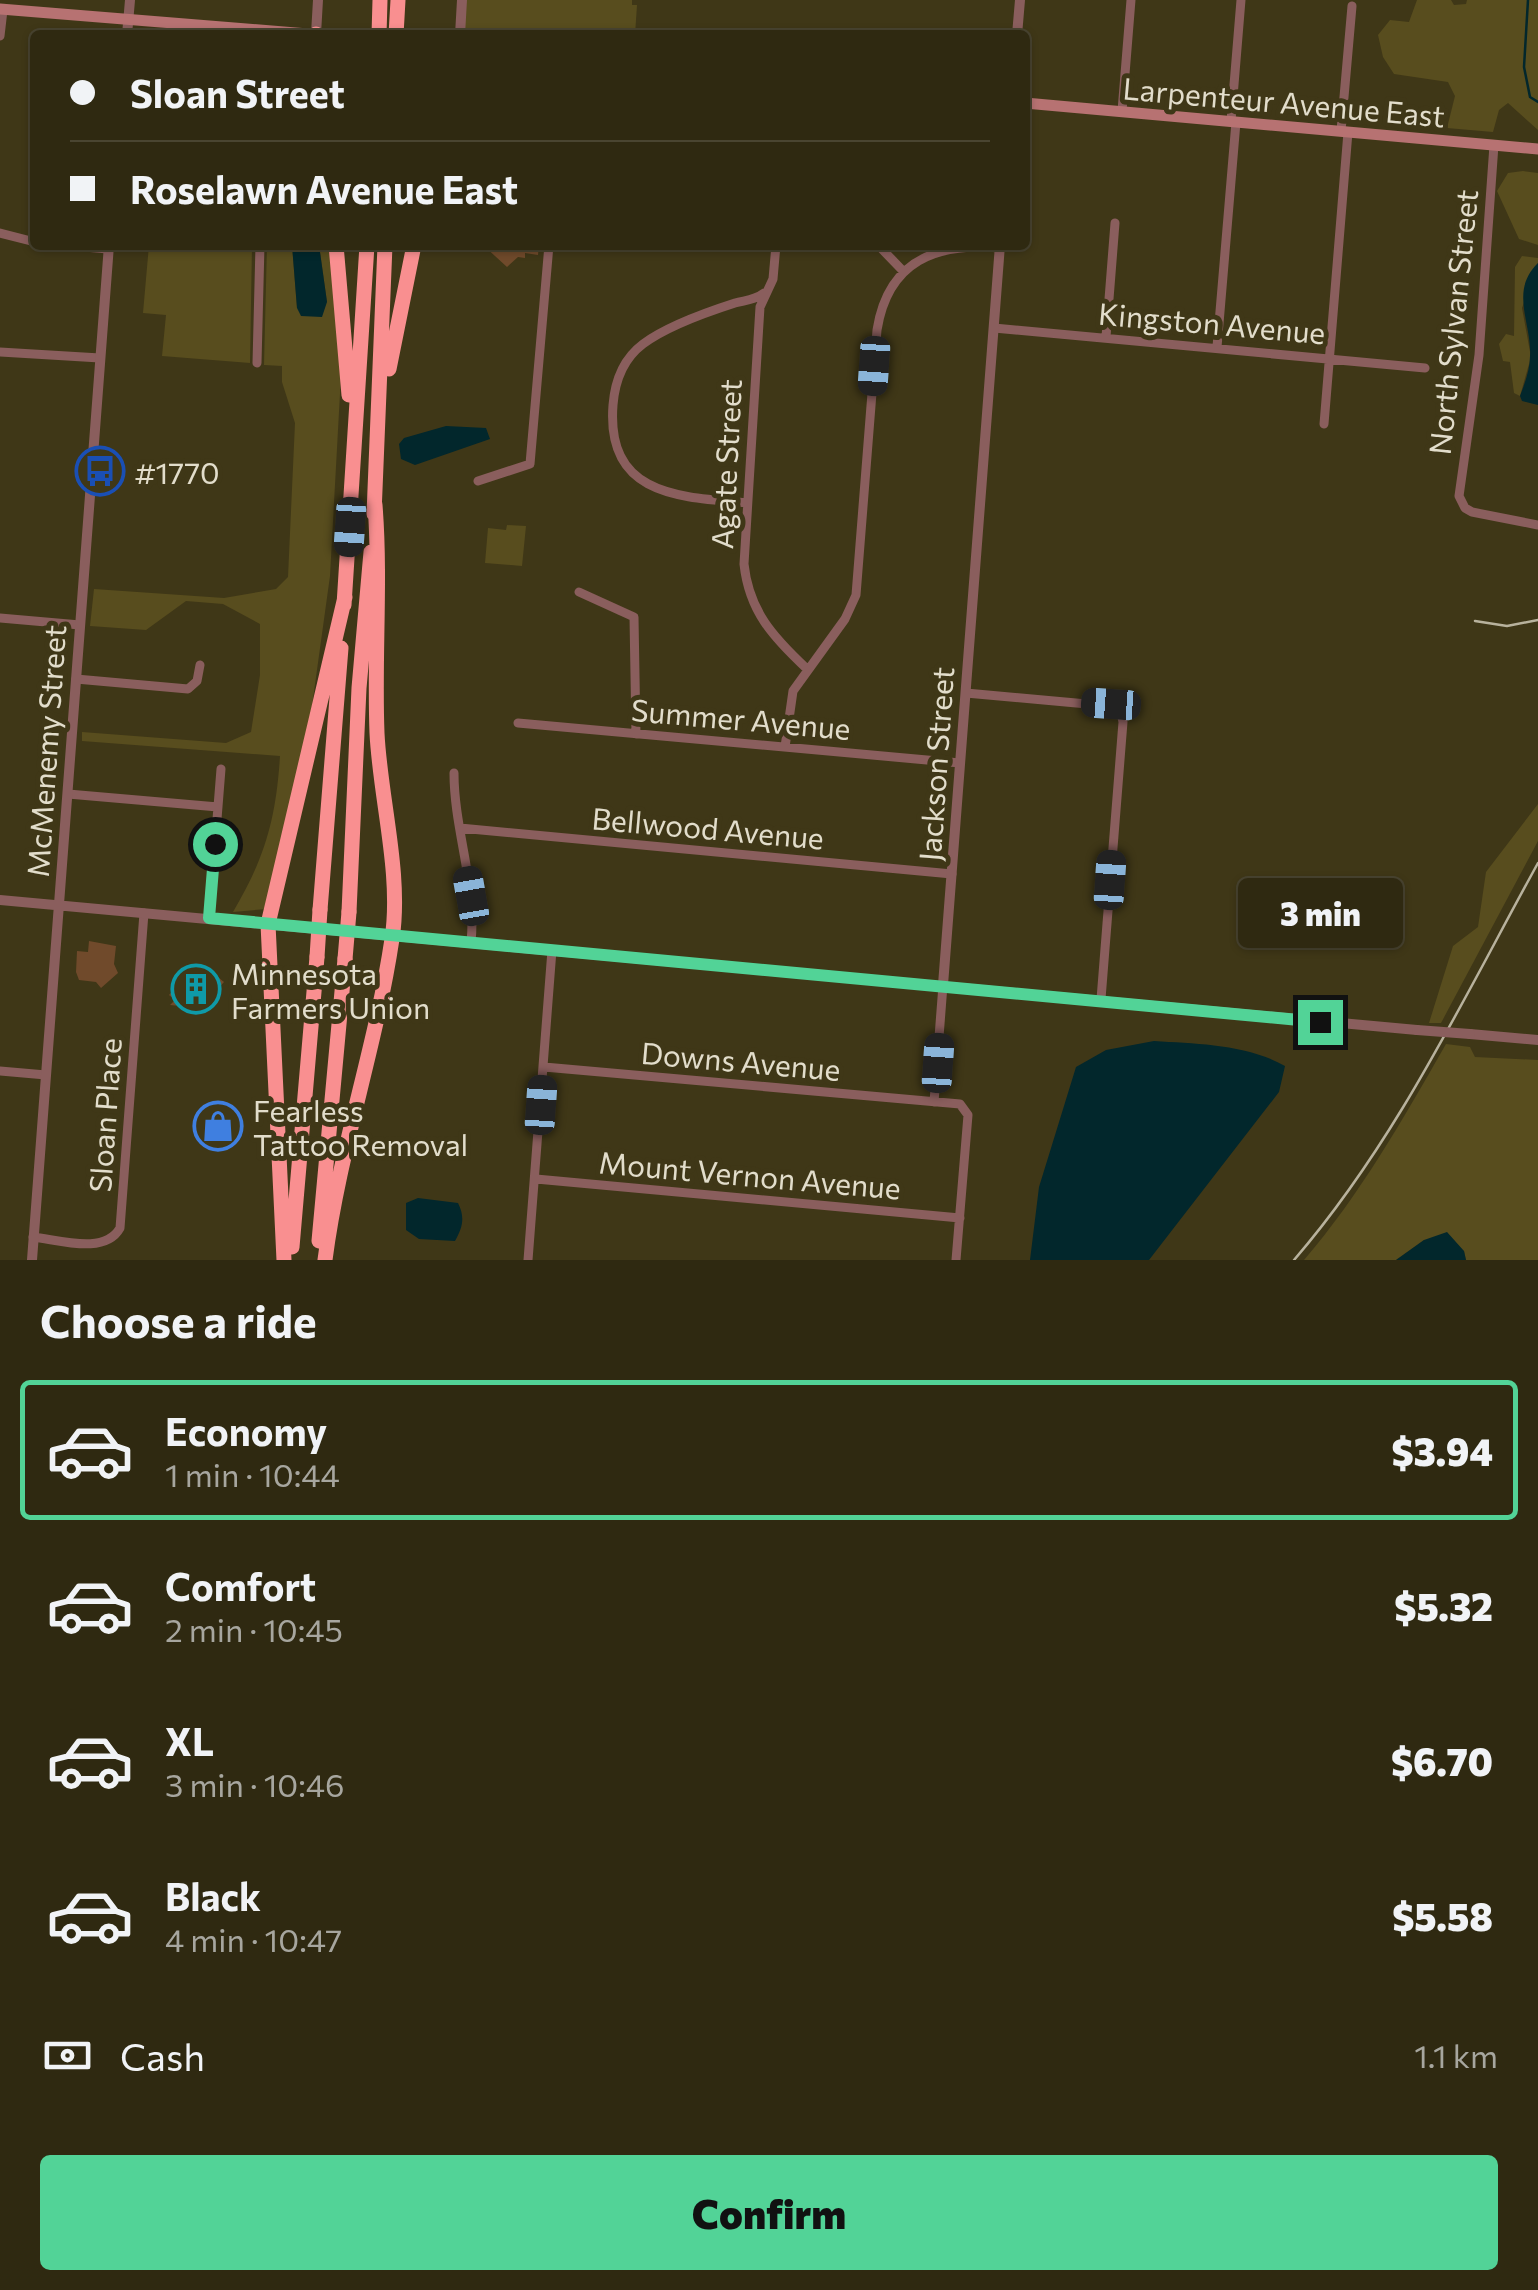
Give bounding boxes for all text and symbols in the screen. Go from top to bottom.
street label: Larpenteur Avenue East [1121,68,1447,134]
text: Sloan Street [130,69,345,116]
text: Roselawn Avenue East [130,165,518,212]
street label: North Sylvan Street [1420,188,1484,456]
street label: Kingston Avenue [1097,294,1327,350]
car [857,335,891,397]
street label: Agate Street [702,378,748,550]
bus stop icon: #1770 [74,445,126,497]
place label: #1770 [135,453,220,490]
car [333,496,367,558]
street label: McMenemy Street [18,624,72,878]
street label: Jackson Street [910,666,960,862]
car [1080,687,1142,721]
street label: Summer Avenue [630,690,852,746]
street label: Bellwood Avenue [590,798,826,856]
route start [193,822,238,867]
car [1093,849,1127,911]
car [451,864,491,928]
callout: 3 min [1238,877,1402,947]
text: 3 min [1280,893,1361,933]
place label: Minnesota Farmers Union [231,954,430,1025]
building icon: Minnesota Farmers Union [170,963,222,1015]
route end [1298,1000,1343,1045]
car [921,1032,955,1094]
street label: Downs Avenue [640,1033,842,1087]
street label: Sloan Place [80,1037,128,1193]
car [524,1074,558,1136]
place label: Fearless Tattoo Removal [253,1091,468,1162]
shop icon: Fearless Tattoo Removal [192,1100,244,1152]
street label: Mount Vernon Avenue [598,1142,902,1206]
text: Choose a ride [40,1292,317,1347]
icon: car [45,1405,135,1495]
text: Economy [165,1407,327,1454]
text: $3.94 [1391,1427,1493,1474]
text: 1 min · 10:44 [165,1454,340,1494]
icon: car [45,1560,135,1650]
text: Comfort [165,1562,316,1609]
text: $5.32 [1394,1582,1493,1629]
text: 2 min · 10:45 [165,1609,343,1649]
icon: car [45,1715,135,1805]
text: XL [165,1717,214,1764]
text: $6.70 [1391,1737,1493,1784]
text: 3 min · 10:46 [165,1764,344,1804]
icon: car [45,1870,135,1960]
text: Black [165,1872,261,1919]
text: $5.58 [1392,1892,1493,1939]
text: 4 min · 10:47 [165,1919,342,1959]
icon: cash [40,2028,95,2083]
text: Cash [120,2032,205,2079]
text: 1.1 km [1414,2035,1498,2075]
button: Confirm [40,2155,1498,2270]

